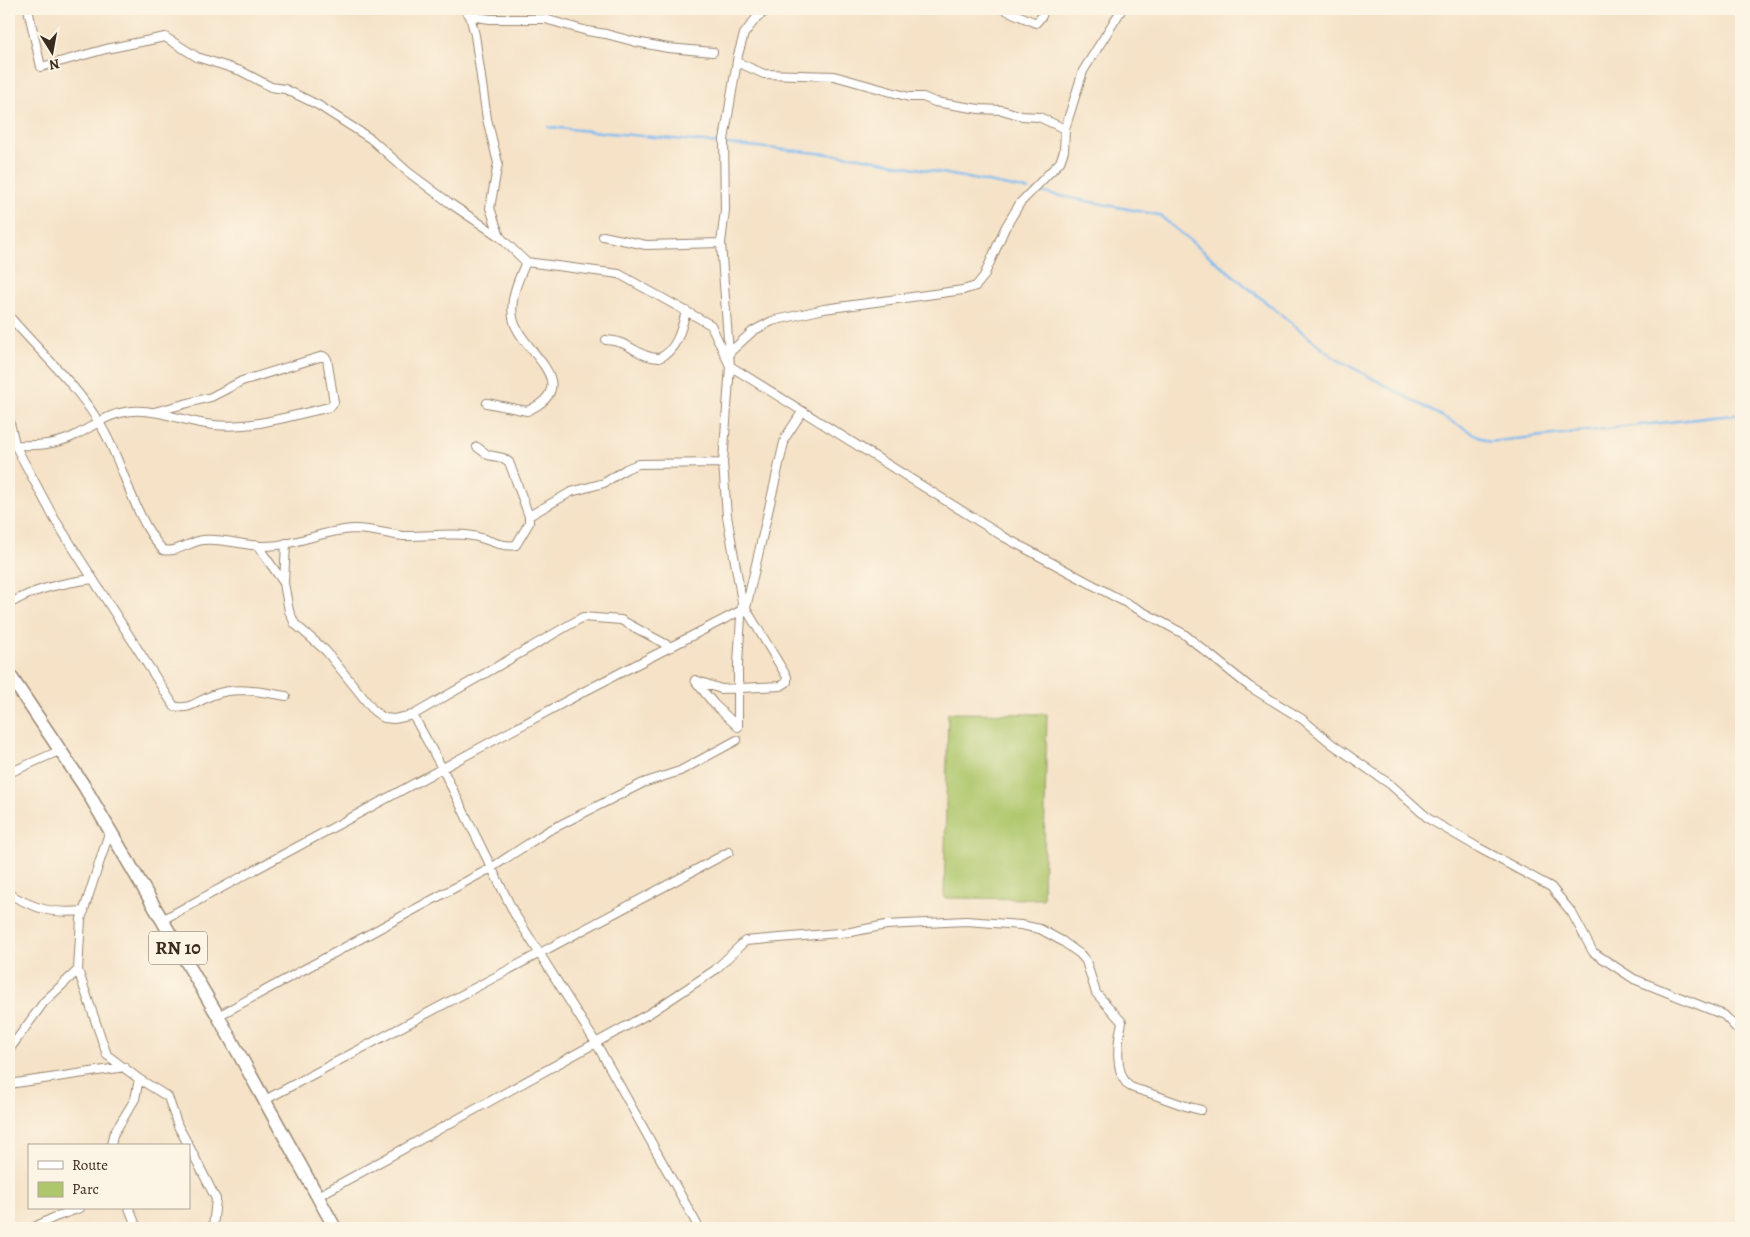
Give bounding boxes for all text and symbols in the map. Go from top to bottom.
north arrow [28,28,78,78]
text: N [48,54,61,75]
road number: RN 10 [149,931,207,964]
legend [28,1144,190,1210]
text: Route [72,1155,108,1175]
text: Parc [72,1179,99,1199]

